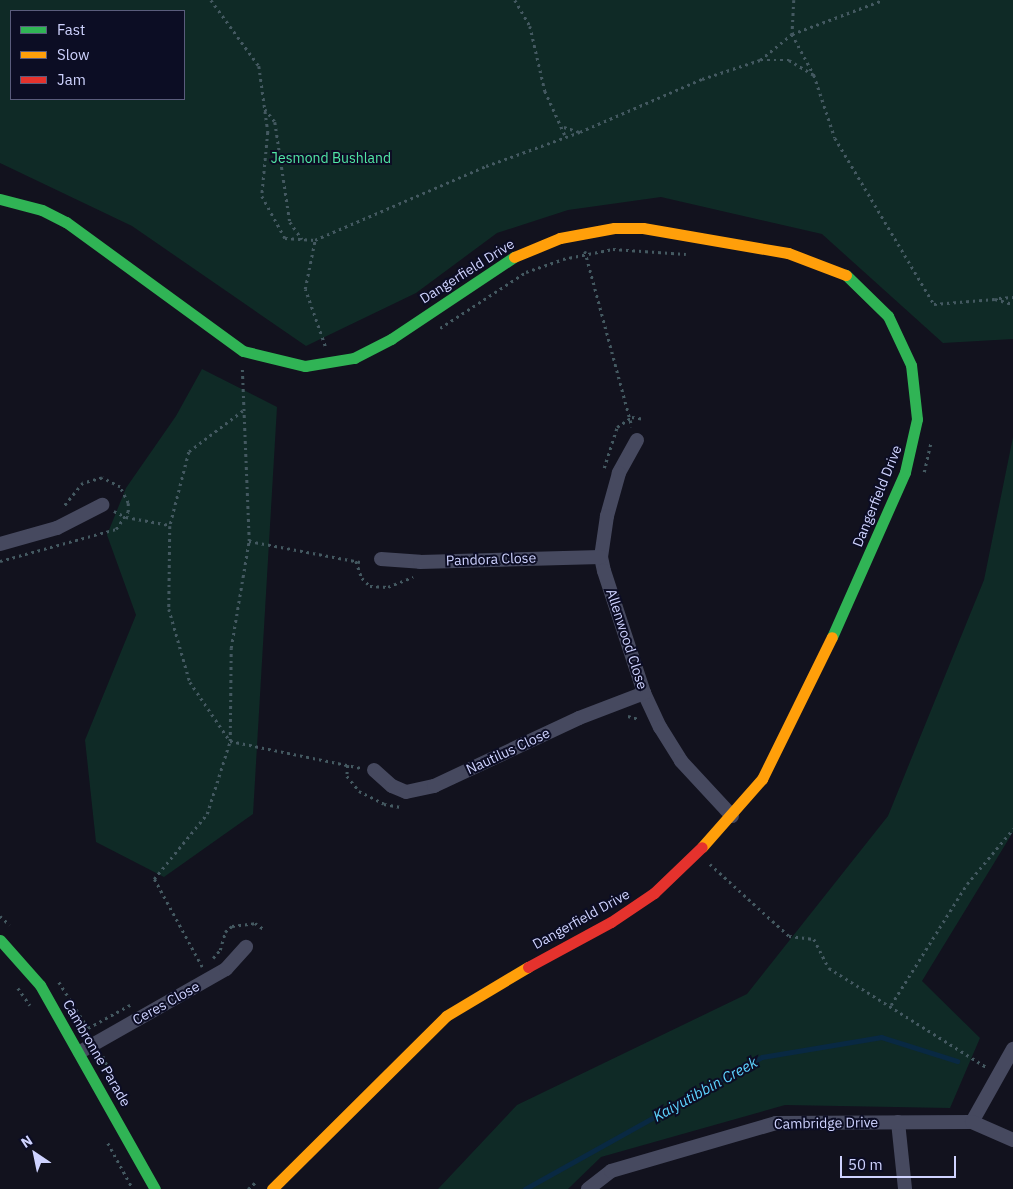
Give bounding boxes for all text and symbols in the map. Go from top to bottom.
legend [10,10,185,100]
text: Fast [57,20,85,39]
text: Slow [57,45,90,64]
text: Jam [57,70,86,89]
park label: Jesmond Bushland [271,150,391,166]
street label: Dangerfield Drive [417,235,517,307]
street label: Dangerfield Drive [849,443,905,549]
street label: Pandora Close [446,549,536,569]
street label: Allenwood Close [603,587,651,691]
street label: Nautilus Close [463,724,553,778]
street label: Dangerfield Drive [530,885,632,953]
street label: Ceres Close [130,978,202,1028]
street label: Cambronne Parade [60,997,134,1109]
water label: Kaiyutibbin Creek [650,1053,760,1125]
street label: Cambridge Drive [774,1114,878,1132]
north arrow [10,1129,60,1179]
text: N [17,1131,36,1152]
scale bar [843,1146,959,1178]
text: 50 m [848,1155,883,1174]

